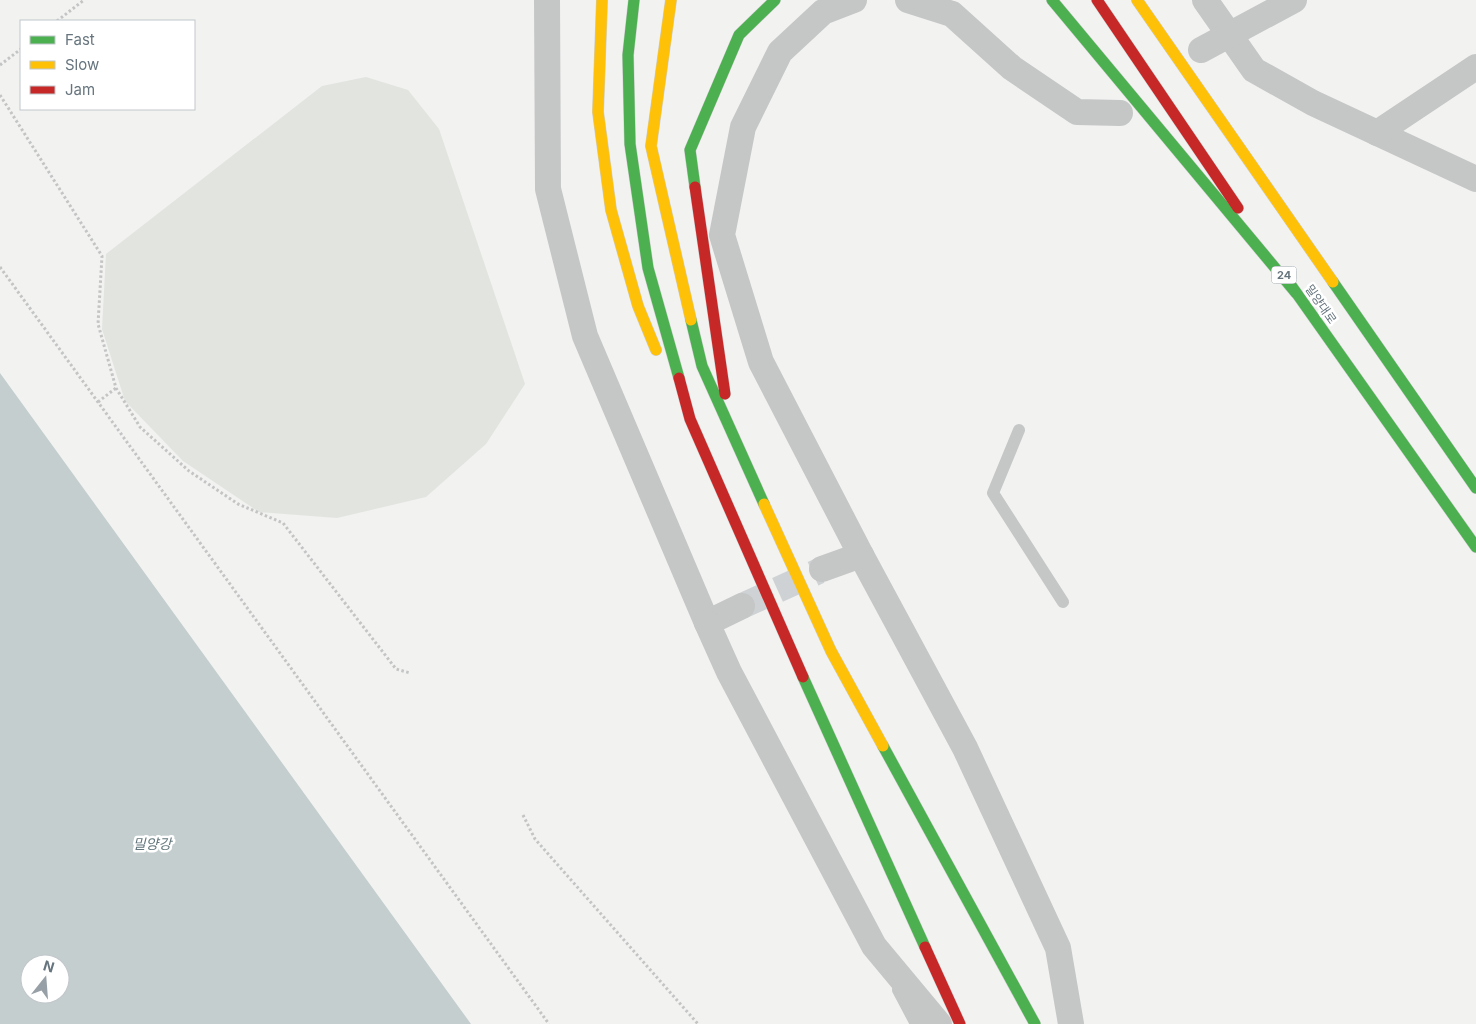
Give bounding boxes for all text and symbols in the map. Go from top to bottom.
legend [20,20,195,110]
text: Fast [65,30,95,49]
text: Slow [65,55,99,74]
text: Jam [65,80,95,99]
road number: 24 [1272,266,1296,284]
street label: 밀양대로 [1302,282,1340,326]
water label: 밀양강 [133,835,173,852]
north arrow [20,954,70,1004]
text: N [41,956,57,976]

